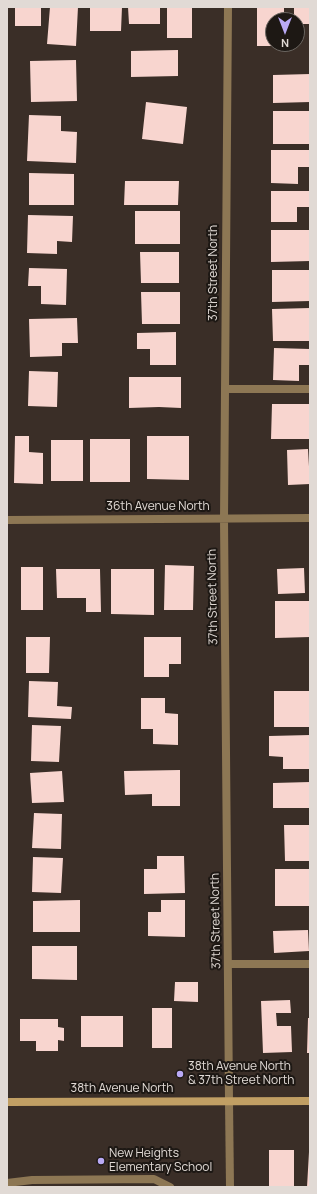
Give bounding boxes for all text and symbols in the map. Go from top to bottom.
north arrow [265,12,305,52]
text: N [281,36,289,51]
street label: 37th Street North [207,225,221,321]
street label: 36th Avenue North [106,500,210,514]
street label: 37th Street North [205,549,221,645]
street label: 37th Street North [208,873,224,969]
place label: 38th Avenue North & 37th Street North [188,1060,294,1088]
marker: 38th Avenue North & 37th Street North [175,1069,185,1079]
street label: 38th Avenue North [71,1082,173,1096]
place label: New Heights Elementary School [109,1147,212,1175]
marker: New Heights Elementary School [96,1156,106,1166]

